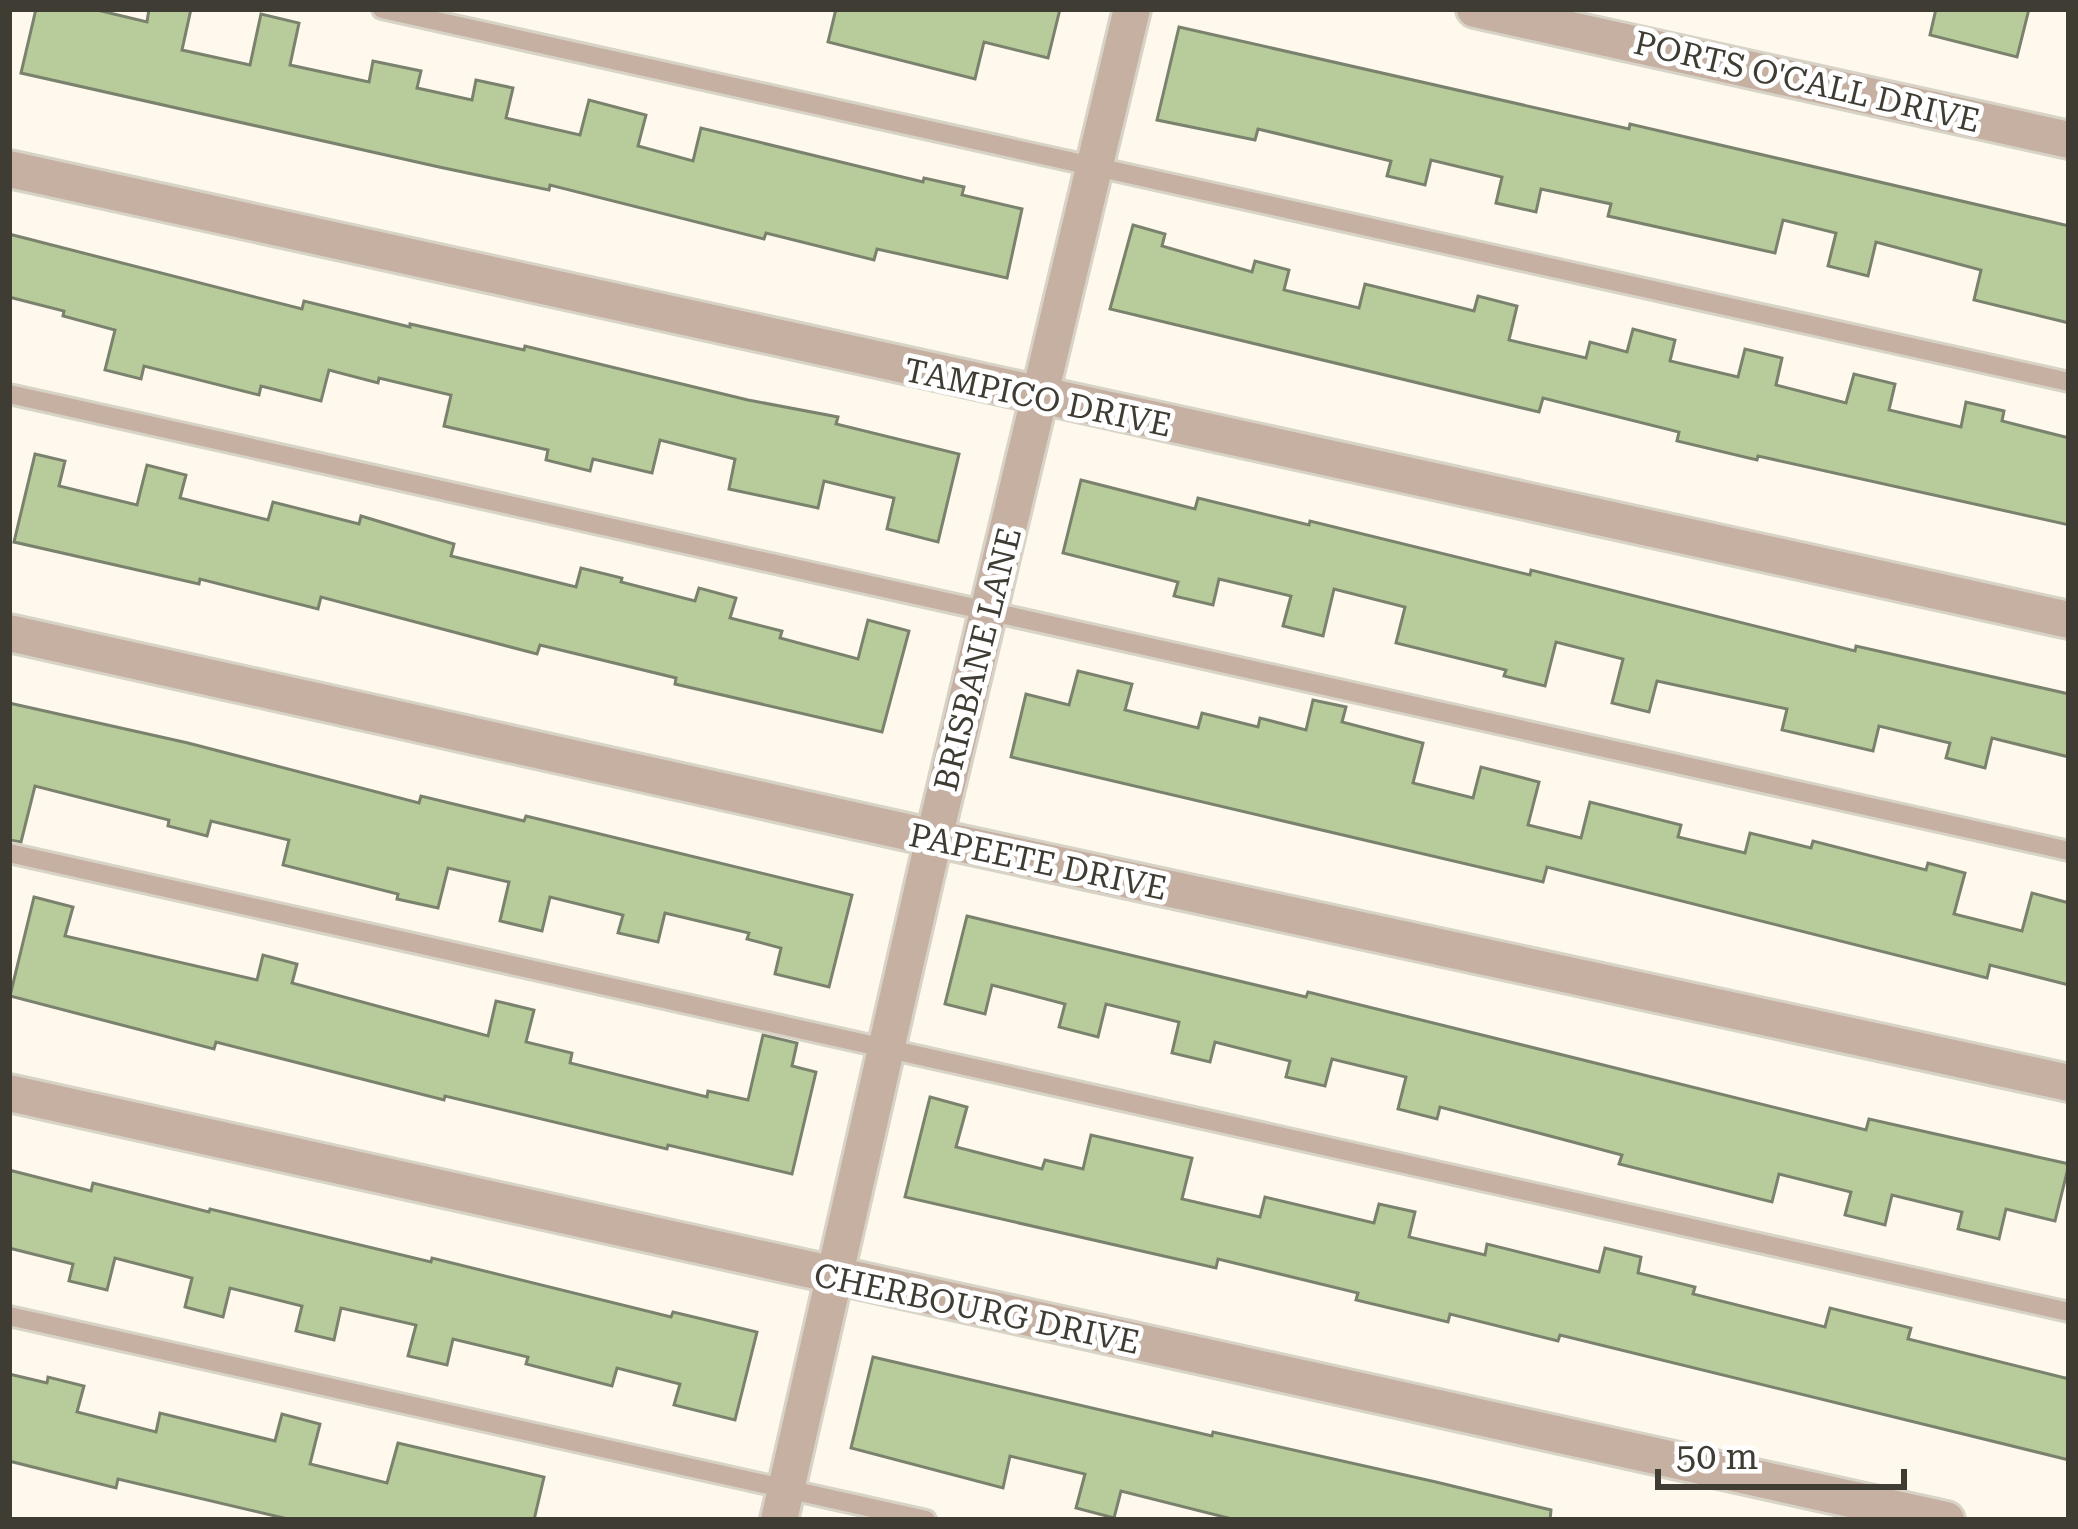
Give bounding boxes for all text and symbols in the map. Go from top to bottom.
street label: PORTS O'CALL DRIVE [1630,23,1984,140]
street label: TAMPICO DRIVE [901,350,1175,445]
street label: BRISBANE LANE [926,523,1029,795]
street label: PAPEETE DRIVE [905,815,1170,908]
street label: CHERBOURG DRIVE [811,1255,1143,1362]
scale bar [1658,1415,1904,1489]
text: 50 m [1676,1436,1758,1478]

